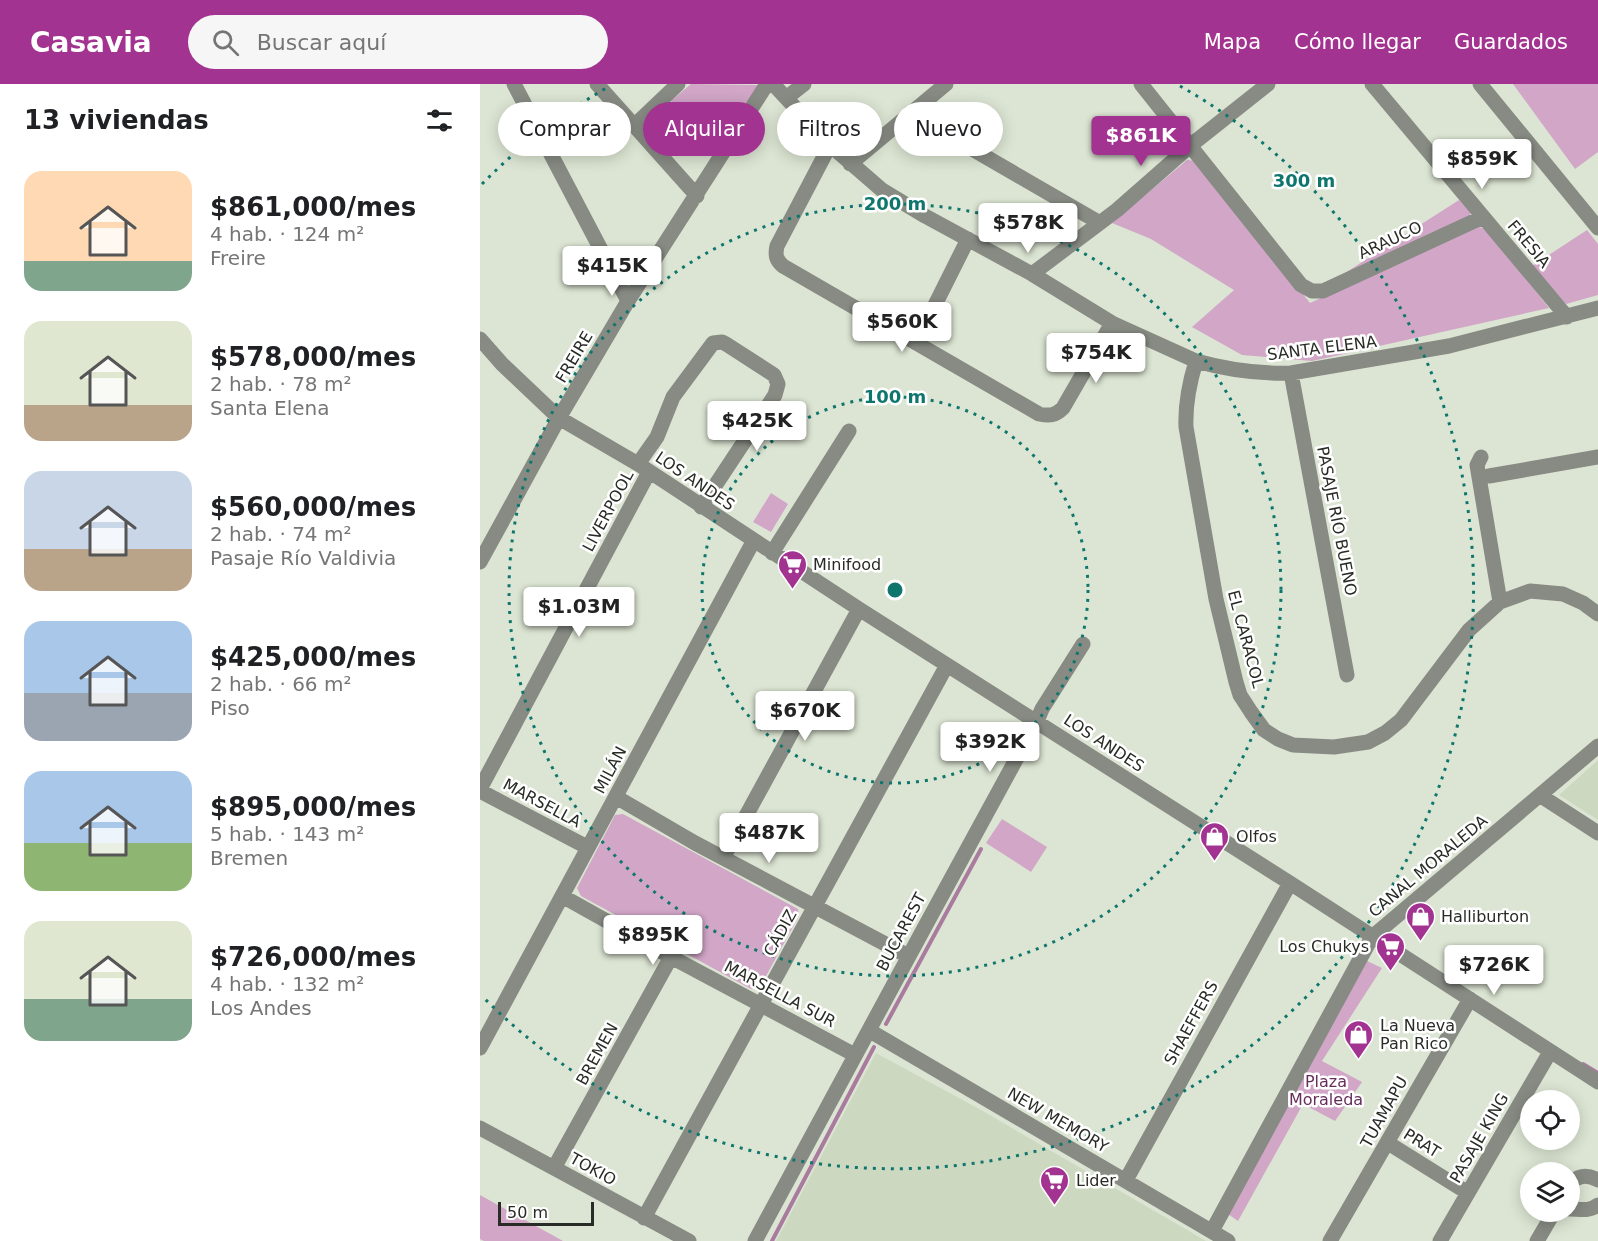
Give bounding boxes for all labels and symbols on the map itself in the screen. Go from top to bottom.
pin: $861K [1099,116,1183,167]
pin: $859K [1440,139,1524,190]
text: 300 m [1273,170,1335,191]
text: 200 m [864,193,926,214]
pin: $578K [986,203,1070,254]
street label: FRESIA [1504,216,1554,272]
street label: ARAUCO [1355,217,1425,263]
pin: $415K [570,246,654,297]
pin: $560K [860,302,944,353]
street label: FREIRE [551,328,597,386]
street label: SANTA ELENA [1266,332,1378,364]
pin: $754K [1054,333,1138,384]
text: 100 m [864,386,926,407]
pin: $425K [715,401,799,452]
street label: PASAJE RÍO BUENO [1313,445,1361,597]
street label: LOS ANDES [652,447,738,515]
street label: LIVERPOOL [579,467,637,555]
supermarket icon: Minifood [776,548,808,590]
place label: Minifood [813,555,881,574]
centre of rings [885,580,905,600]
pin: $1.03M [530,587,628,638]
street label: EL CARACOL [1224,588,1268,690]
pin: $670K [763,691,847,742]
street label: LOS ANDES [1060,710,1148,776]
pin: $392K [948,722,1032,773]
street label: MILÁN [590,743,630,797]
street label: MARSELLA [500,775,584,831]
street label: CANAL MORALEDA [1365,811,1491,921]
pin: $487K [727,813,811,864]
shop icon: Olfos [1199,820,1231,862]
place label: Olfos [1236,827,1277,846]
street label: BUCAREST [872,889,930,974]
shop icon: Halliburton [1404,900,1436,942]
street label: CÁDIZ [760,906,800,960]
place label: Halliburton [1441,907,1529,926]
pin: $895K [611,915,695,966]
supermarket icon: Los Chukys [1374,930,1406,972]
place label: Los Chukys [1279,937,1369,956]
pin: $726K [1452,945,1536,996]
street label: MARSELLA SUR [721,957,839,1031]
street label: SHAEFFERS [1160,978,1222,1068]
place label: La Nueva Pan Rico [1380,1016,1455,1053]
shop icon: La Nueva Pan Rico [1343,1018,1375,1060]
street label: BREMEN [572,1020,622,1088]
park label: Plaza Moraleda [1289,1072,1363,1109]
street label: TUAMAPU [1356,1073,1411,1152]
street label: NEW MEMORY [1004,1083,1112,1157]
street label: PASAJE KING [1446,1090,1512,1186]
street label: PRAT [1400,1124,1444,1162]
street label: TOKIO [566,1148,620,1189]
supermarket icon: Lider [1039,1164,1071,1206]
place label: Lider [1076,1171,1116,1190]
scale bar [498,1199,594,1226]

